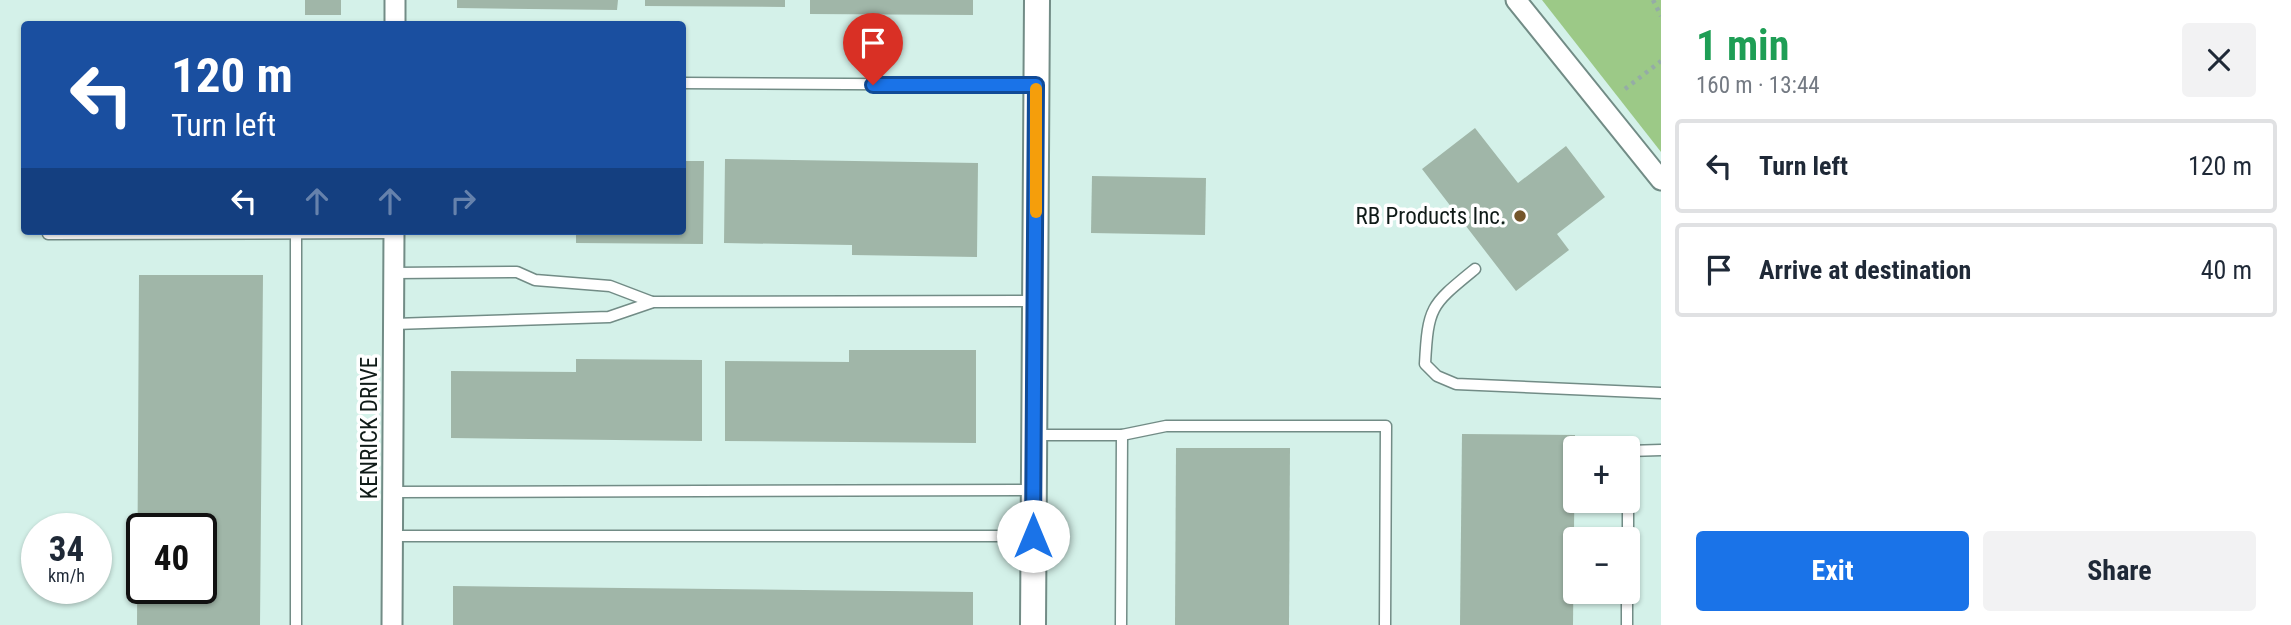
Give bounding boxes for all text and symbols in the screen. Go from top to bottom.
pin [843,13,903,85]
text: 1 min [1696,21,1789,70]
button: close [2182,23,2256,97]
icon: arrive [854,24,892,62]
text: 120 m [171,47,293,104]
icon: left [56,49,147,140]
text: 160 m · 13:44 [1696,72,1820,99]
text: Turn left [171,106,276,144]
icon: left [1700,147,1738,185]
text: Turn left [1759,151,1848,181]
text: 120 m [2188,151,2252,181]
icon: left [225,182,263,220]
icon: ahead [298,182,336,220]
icon: ahead [371,182,409,220]
icon: right [444,182,482,220]
place label: RB Products Inc. [1356,203,1506,230]
marker: RB Products Inc. [1512,208,1528,224]
icon: arrive [1700,251,1738,289]
text: Arrive at destination [1759,255,1971,285]
text: 40 m [2201,255,2252,285]
street label: KENRICK DRIVE [356,357,383,499]
map controls [1563,436,1640,604]
button: + [1563,436,1640,513]
position arrow [996,499,1070,573]
speed limit sign: 40 [126,513,217,604]
button: − [1563,527,1640,604]
text: 34 [49,529,84,570]
button: Exit [1696,531,1969,611]
button: Share [1983,531,2256,611]
text: km/h [48,565,85,586]

